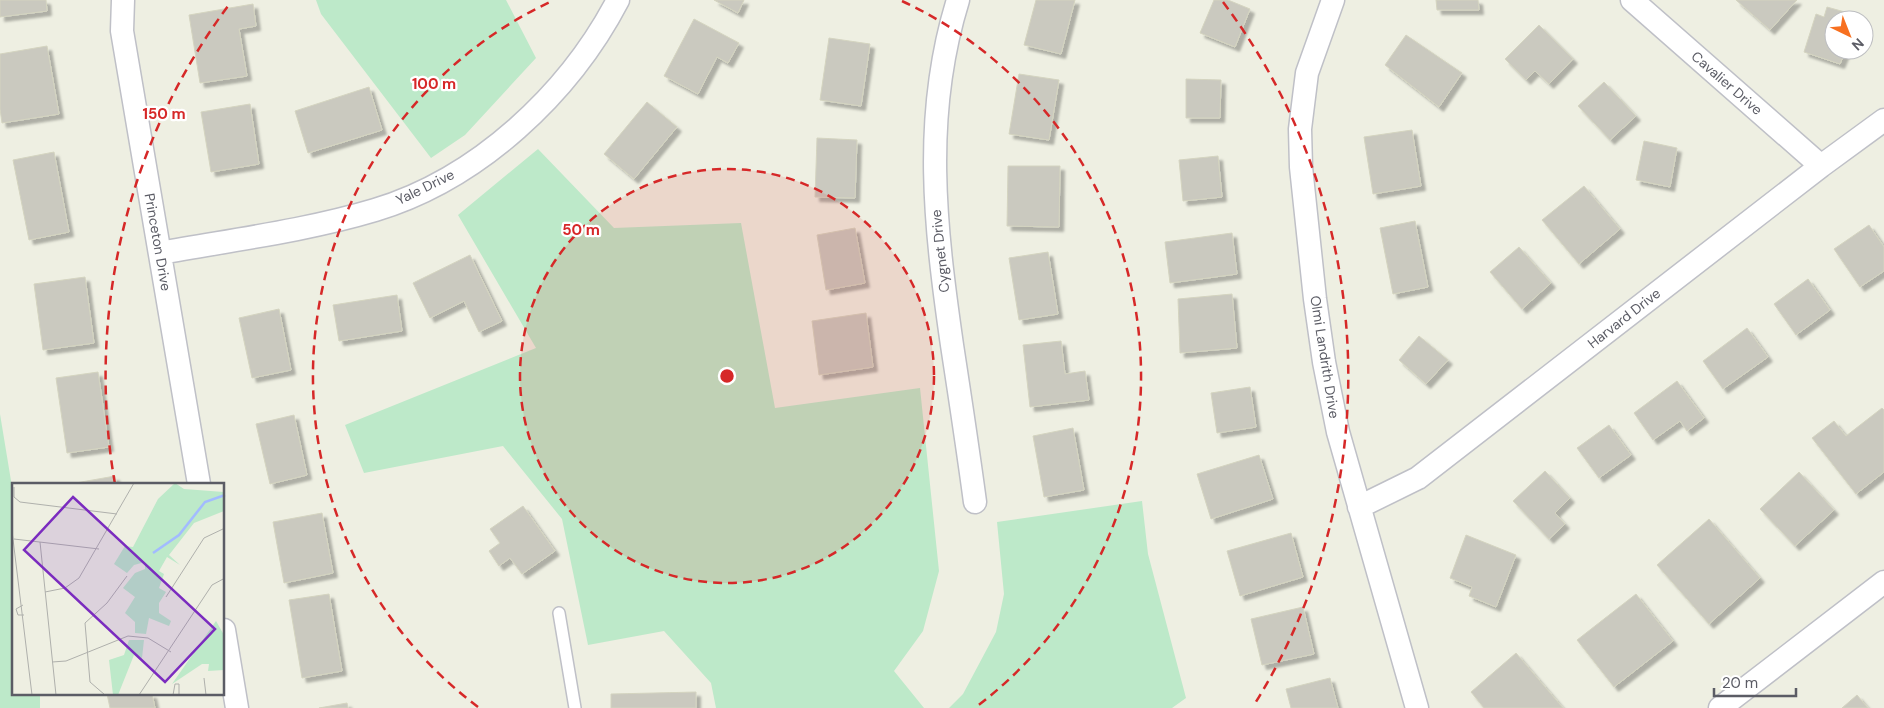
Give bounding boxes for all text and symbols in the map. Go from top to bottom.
north arrow [1824,10,1874,60]
text: N [1848,34,1868,55]
street label: Cavalier Drive [1688,47,1766,119]
text: 100 m [412,74,456,94]
text: 150 m [143,104,186,124]
street label: Yale Drive [393,165,457,209]
street label: Princeton Drive [141,192,175,292]
street label: Cygnet Drive [927,209,953,293]
text: 50 m [562,220,600,240]
street label: Harvard Drive [1584,284,1664,352]
street label: Olmi Landrith Drive [1306,294,1344,420]
centre of rings [718,367,736,385]
inset map [12,483,225,696]
scale bar [1714,666,1796,698]
text: 20 m [1722,673,1758,693]

